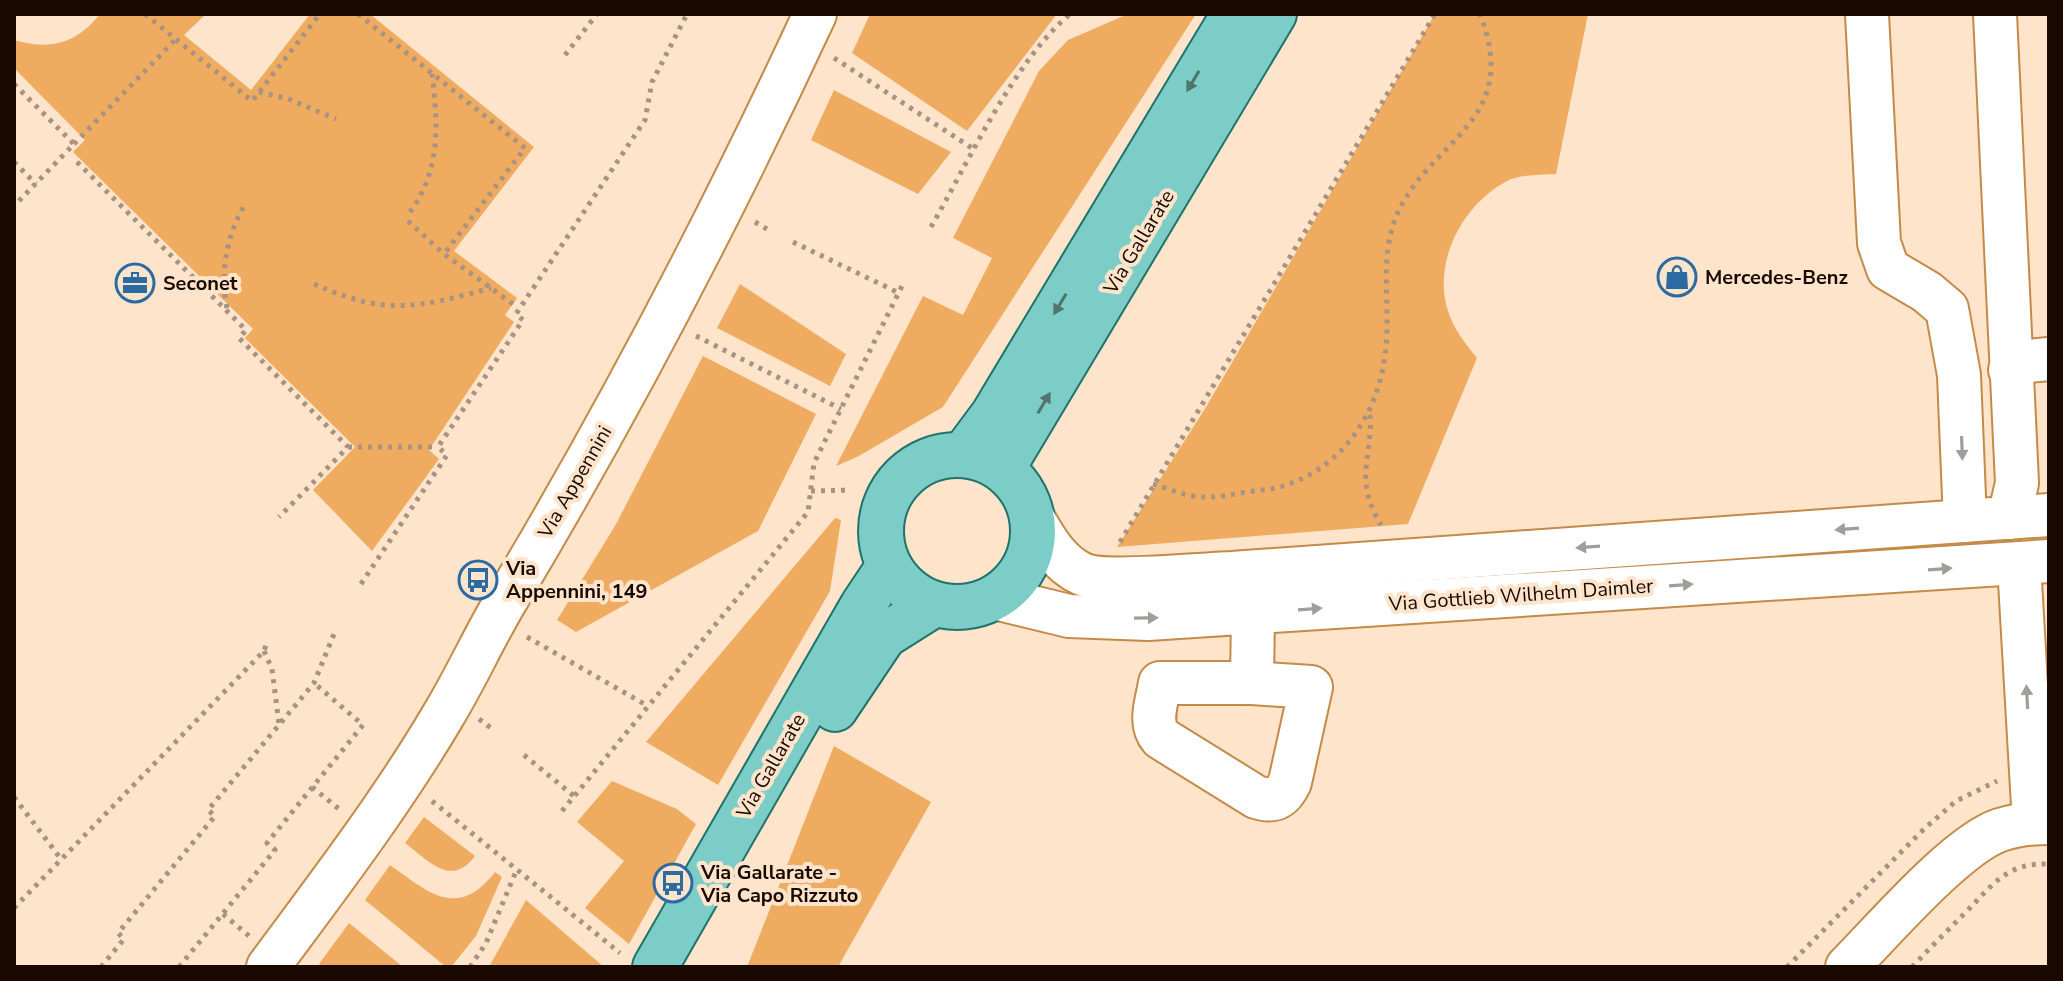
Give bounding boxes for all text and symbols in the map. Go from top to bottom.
one-way arrow [1187,70,1201,92]
street label: Via Gallarate [1097,185,1181,300]
shop icon: Mercedes-Benz [1656,256,1698,298]
office icon: Seconet [114,262,156,304]
place label: Mercedes-Benz [1705,264,1848,291]
place label: Seconet [163,270,238,297]
one-way arrow [1053,293,1067,315]
one-way arrow [1037,392,1051,414]
street label: Via Appennini [531,421,618,544]
one-way arrow [1955,436,1968,461]
one-way arrow [1834,523,1859,536]
one-way arrow [1575,541,1600,554]
place label: Via Appennini, 149 [505,555,647,605]
bus stop icon: Via Appennini, 149 [457,559,499,601]
one-way arrow [1928,562,1953,575]
street label: Via Gottlieb Wilhelm Daimler [1387,572,1654,618]
one-way arrow [1669,578,1694,591]
one-way arrow [1298,602,1323,615]
one-way arrow [1134,612,1159,625]
one-way arrow [2020,684,2033,709]
street label: Via Gallarate [730,709,812,824]
place label: Via Gallarate - Via Capo Rizzuto [700,859,858,909]
bus stop icon: Via Gallarate - Via Capo Rizzuto [652,862,694,904]

